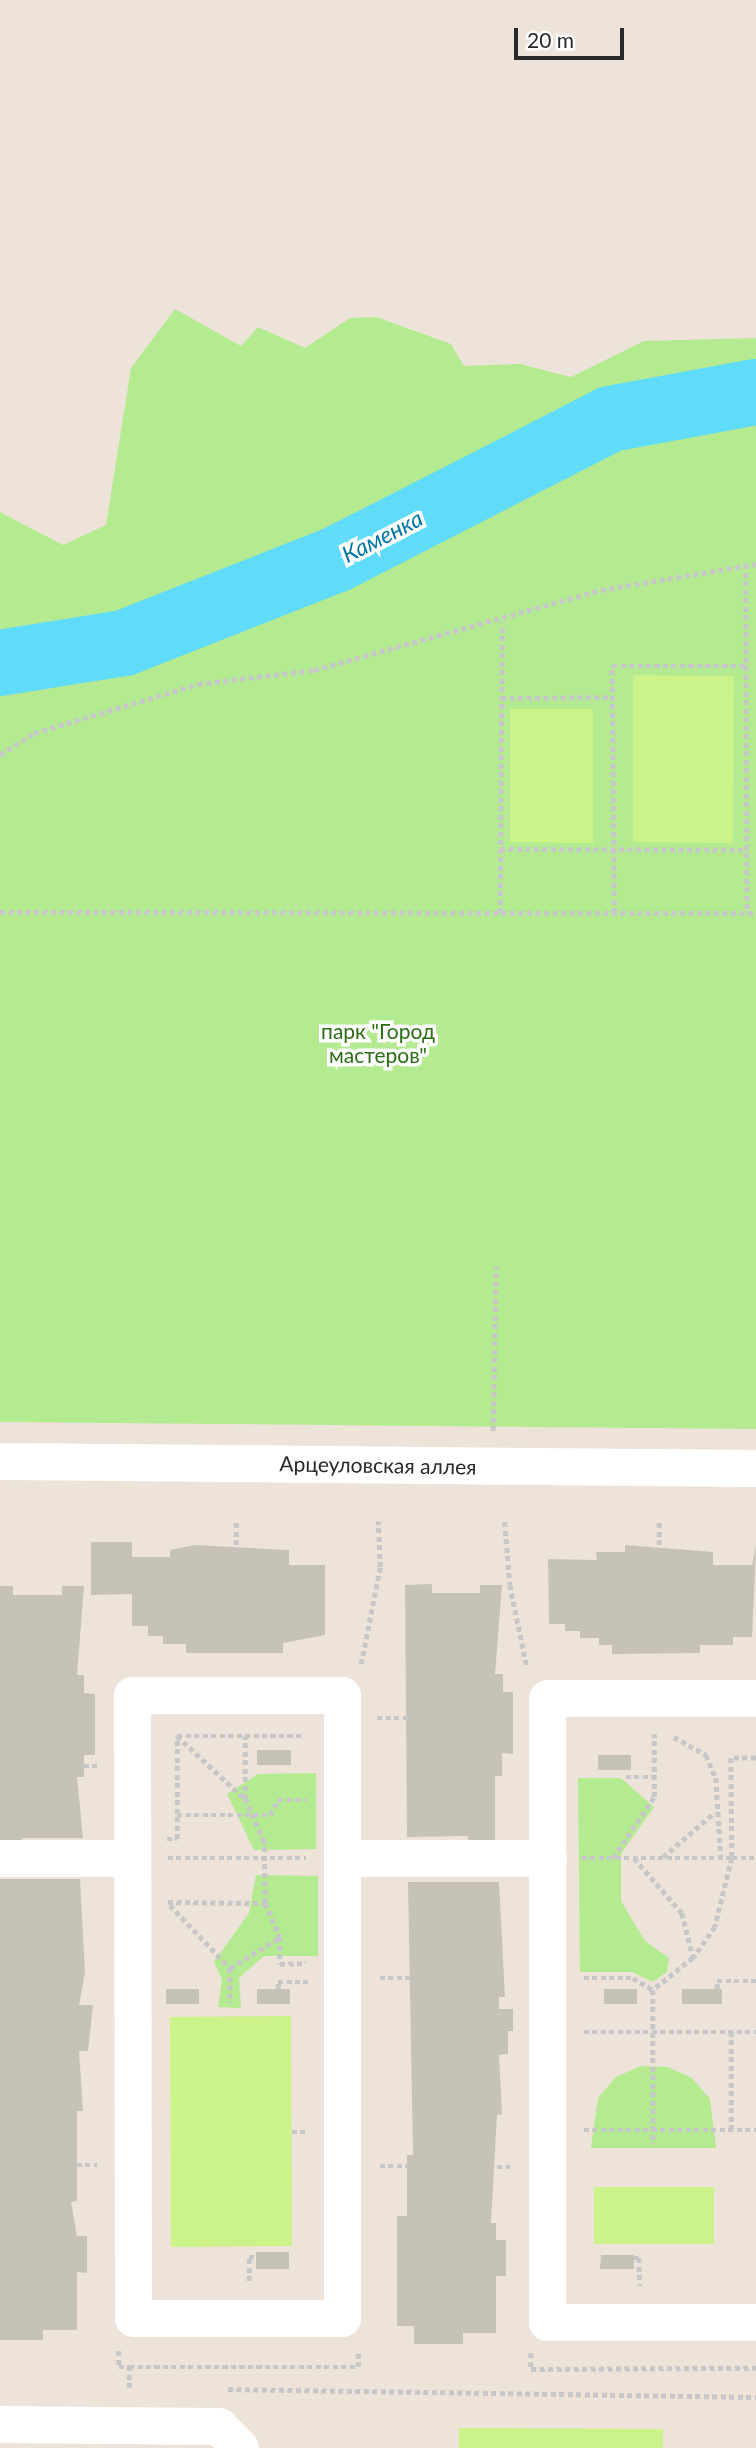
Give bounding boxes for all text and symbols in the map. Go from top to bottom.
scale bar [518,14,628,58]
text: 20 m [527,27,574,52]
water label: Каменка [337,504,427,568]
park label: парк "Город мастеров" [321,1018,435,1068]
street label: Арцеуловская аллея [279,1451,477,1479]

